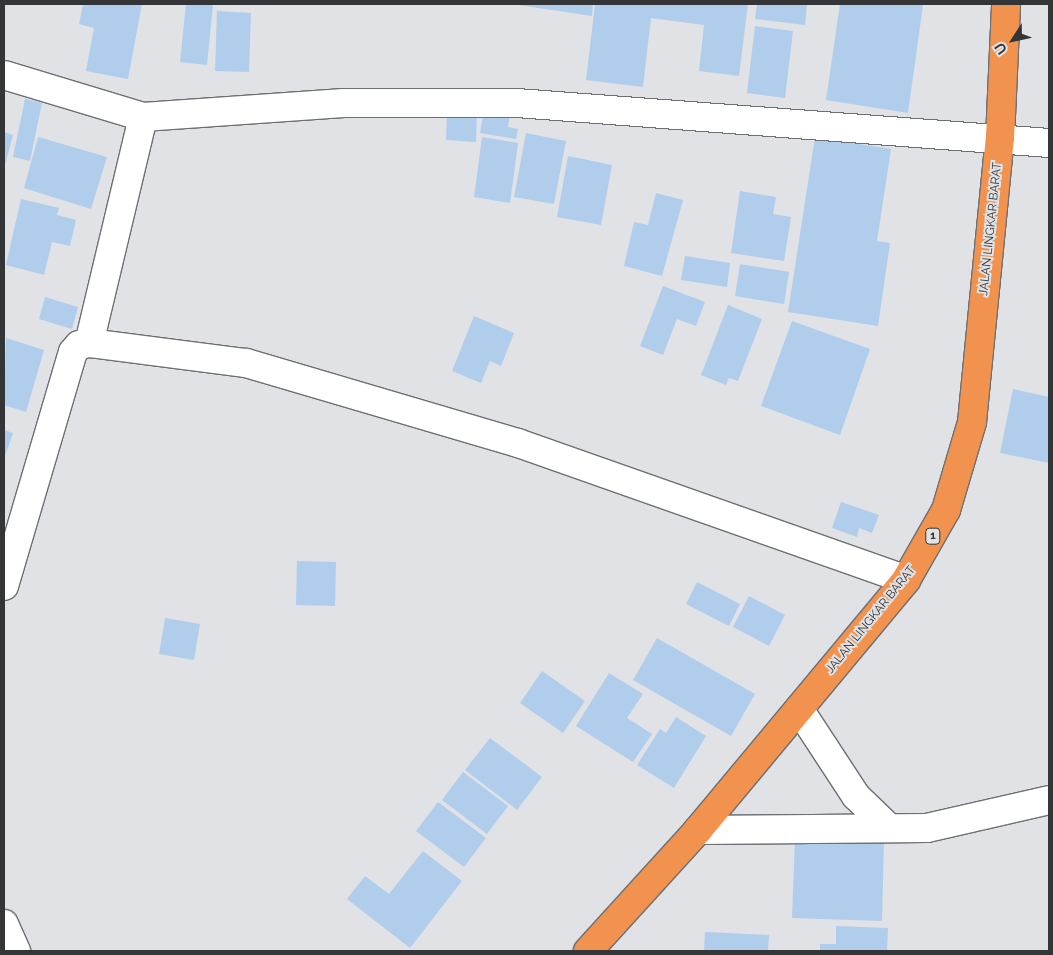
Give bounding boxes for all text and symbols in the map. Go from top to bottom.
north arrow [988,15,1038,65]
text: U [991,40,1010,57]
street label: JALAN LINGKAR BARAT [977,162,1005,296]
road number: 1 [924,528,942,544]
street label: JALAN LINGKAR BARAT [823,563,919,677]

